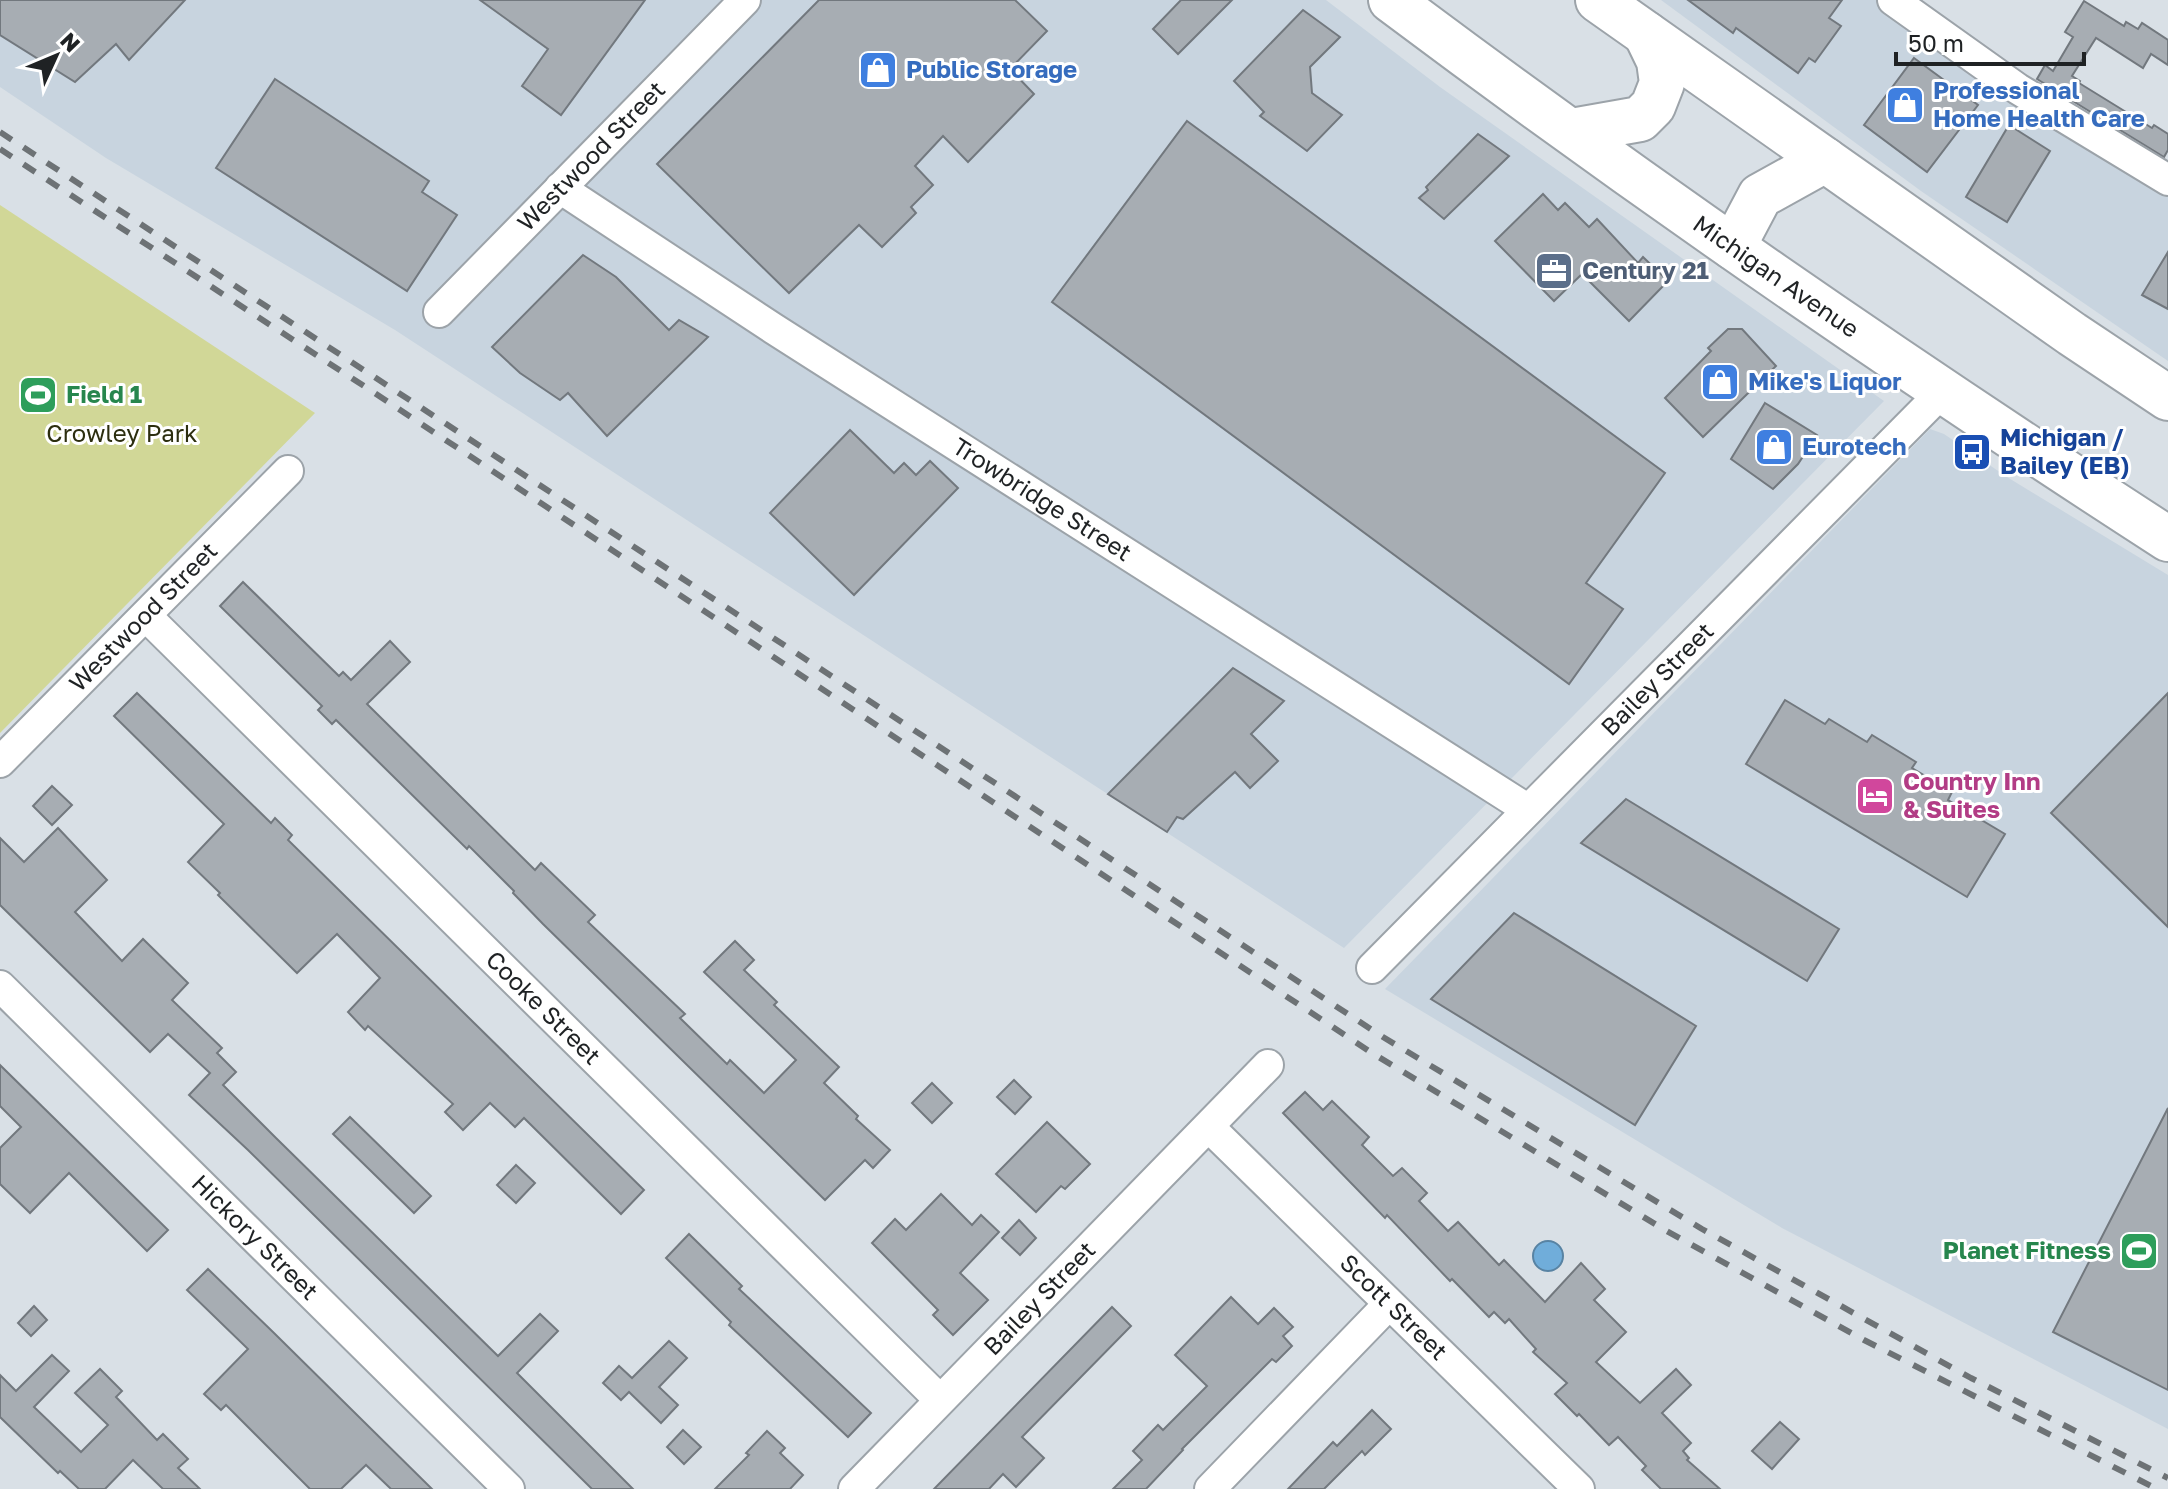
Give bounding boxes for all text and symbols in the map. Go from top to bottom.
north arrow [16,16,96,96]
scale bar [1896,16,2084,66]
text: N [55,26,86,57]
text: 50 m [1908,28,1964,57]
shop icon: Public Storage [857,49,899,91]
place label: Public Storage [906,54,1077,83]
street label: Westwood Street [511,74,670,236]
place label: Professional Home Health Care [1933,75,2145,132]
shop icon: Professional Home Health Care [1884,84,1926,126]
street label: Michigan Avenue [1688,208,1865,343]
office icon: Century 21 [1533,250,1575,292]
place label: Century 21 [1582,255,1709,284]
shop icon: Mike's Liquor [1699,361,1741,403]
place label: Mike's Liquor [1748,366,1902,395]
sports icon: Field 1 [17,374,59,416]
place label: Field 1 [66,379,142,408]
park label: Crowley Park [46,418,198,447]
place label: Michigan / Bailey (EB) [2000,422,2130,479]
shop icon: Eurotech [1753,426,1795,468]
street label: Trowbridge Street [948,431,1138,566]
place label: Eurotech [1802,431,1907,460]
bus stop icon: Michigan / Bailey (EB) [1951,431,1993,473]
street label: Westwood Street [62,535,223,697]
street label: Bailey Street [1594,616,1719,741]
place label: Country Inn & Suites [1903,766,2040,823]
hotel icon: Country Inn & Suites [1854,775,1896,817]
street label: Cooke Street [481,944,607,1070]
street label: Hickory Street [186,1168,325,1305]
sports icon: Planet Fitness [2118,1230,2160,1272]
street label: Bailey Street [977,1235,1101,1361]
place label: Planet Fitness [1943,1235,2111,1264]
street label: Scott Street [1335,1247,1454,1365]

